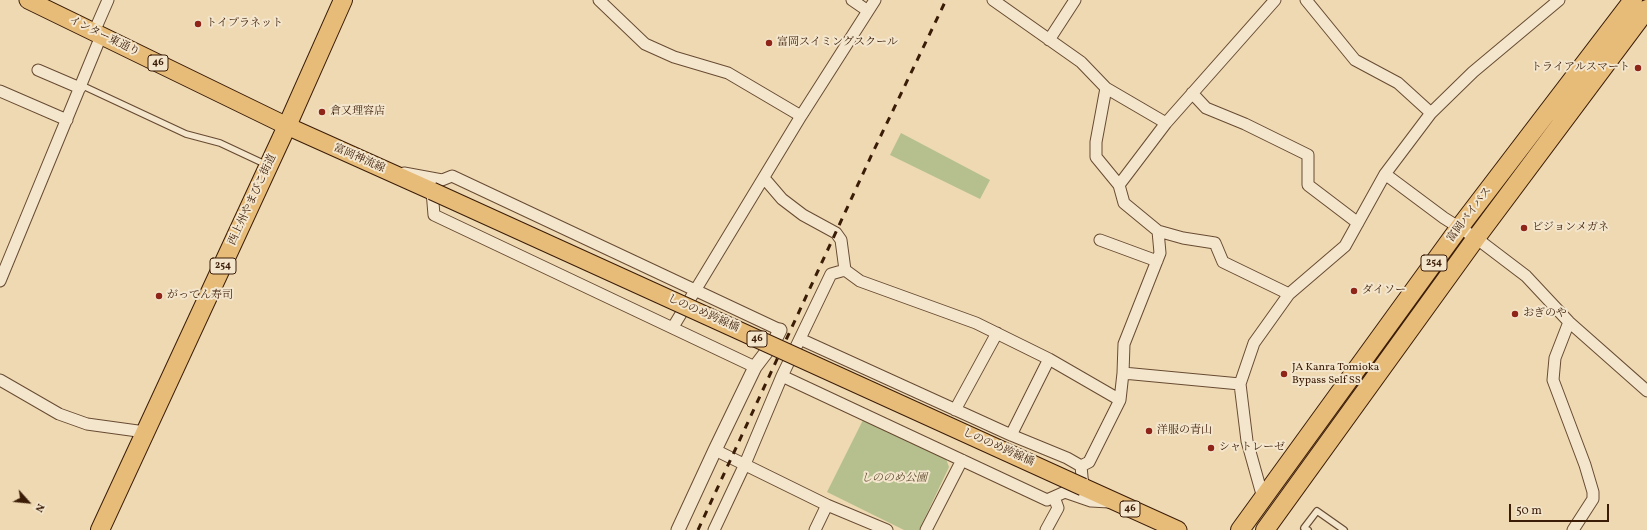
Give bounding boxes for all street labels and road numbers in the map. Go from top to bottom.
street label: インター東通り [67,14,141,60]
road number: 46 [148,55,168,71]
street label: 富岡神流線 [331,142,387,176]
street label: 西上州やまびこ街道 [226,152,280,248]
street label: 富岡バイパス [1445,185,1495,245]
road number: 254 [1421,255,1447,271]
road number: 254 [210,258,236,274]
street label: しののめ跨線橋 [665,292,741,336]
road number: 46 [747,331,767,347]
street label: しののめ跨線橋 [960,426,1036,470]
road number: 46 [1120,501,1140,517]

